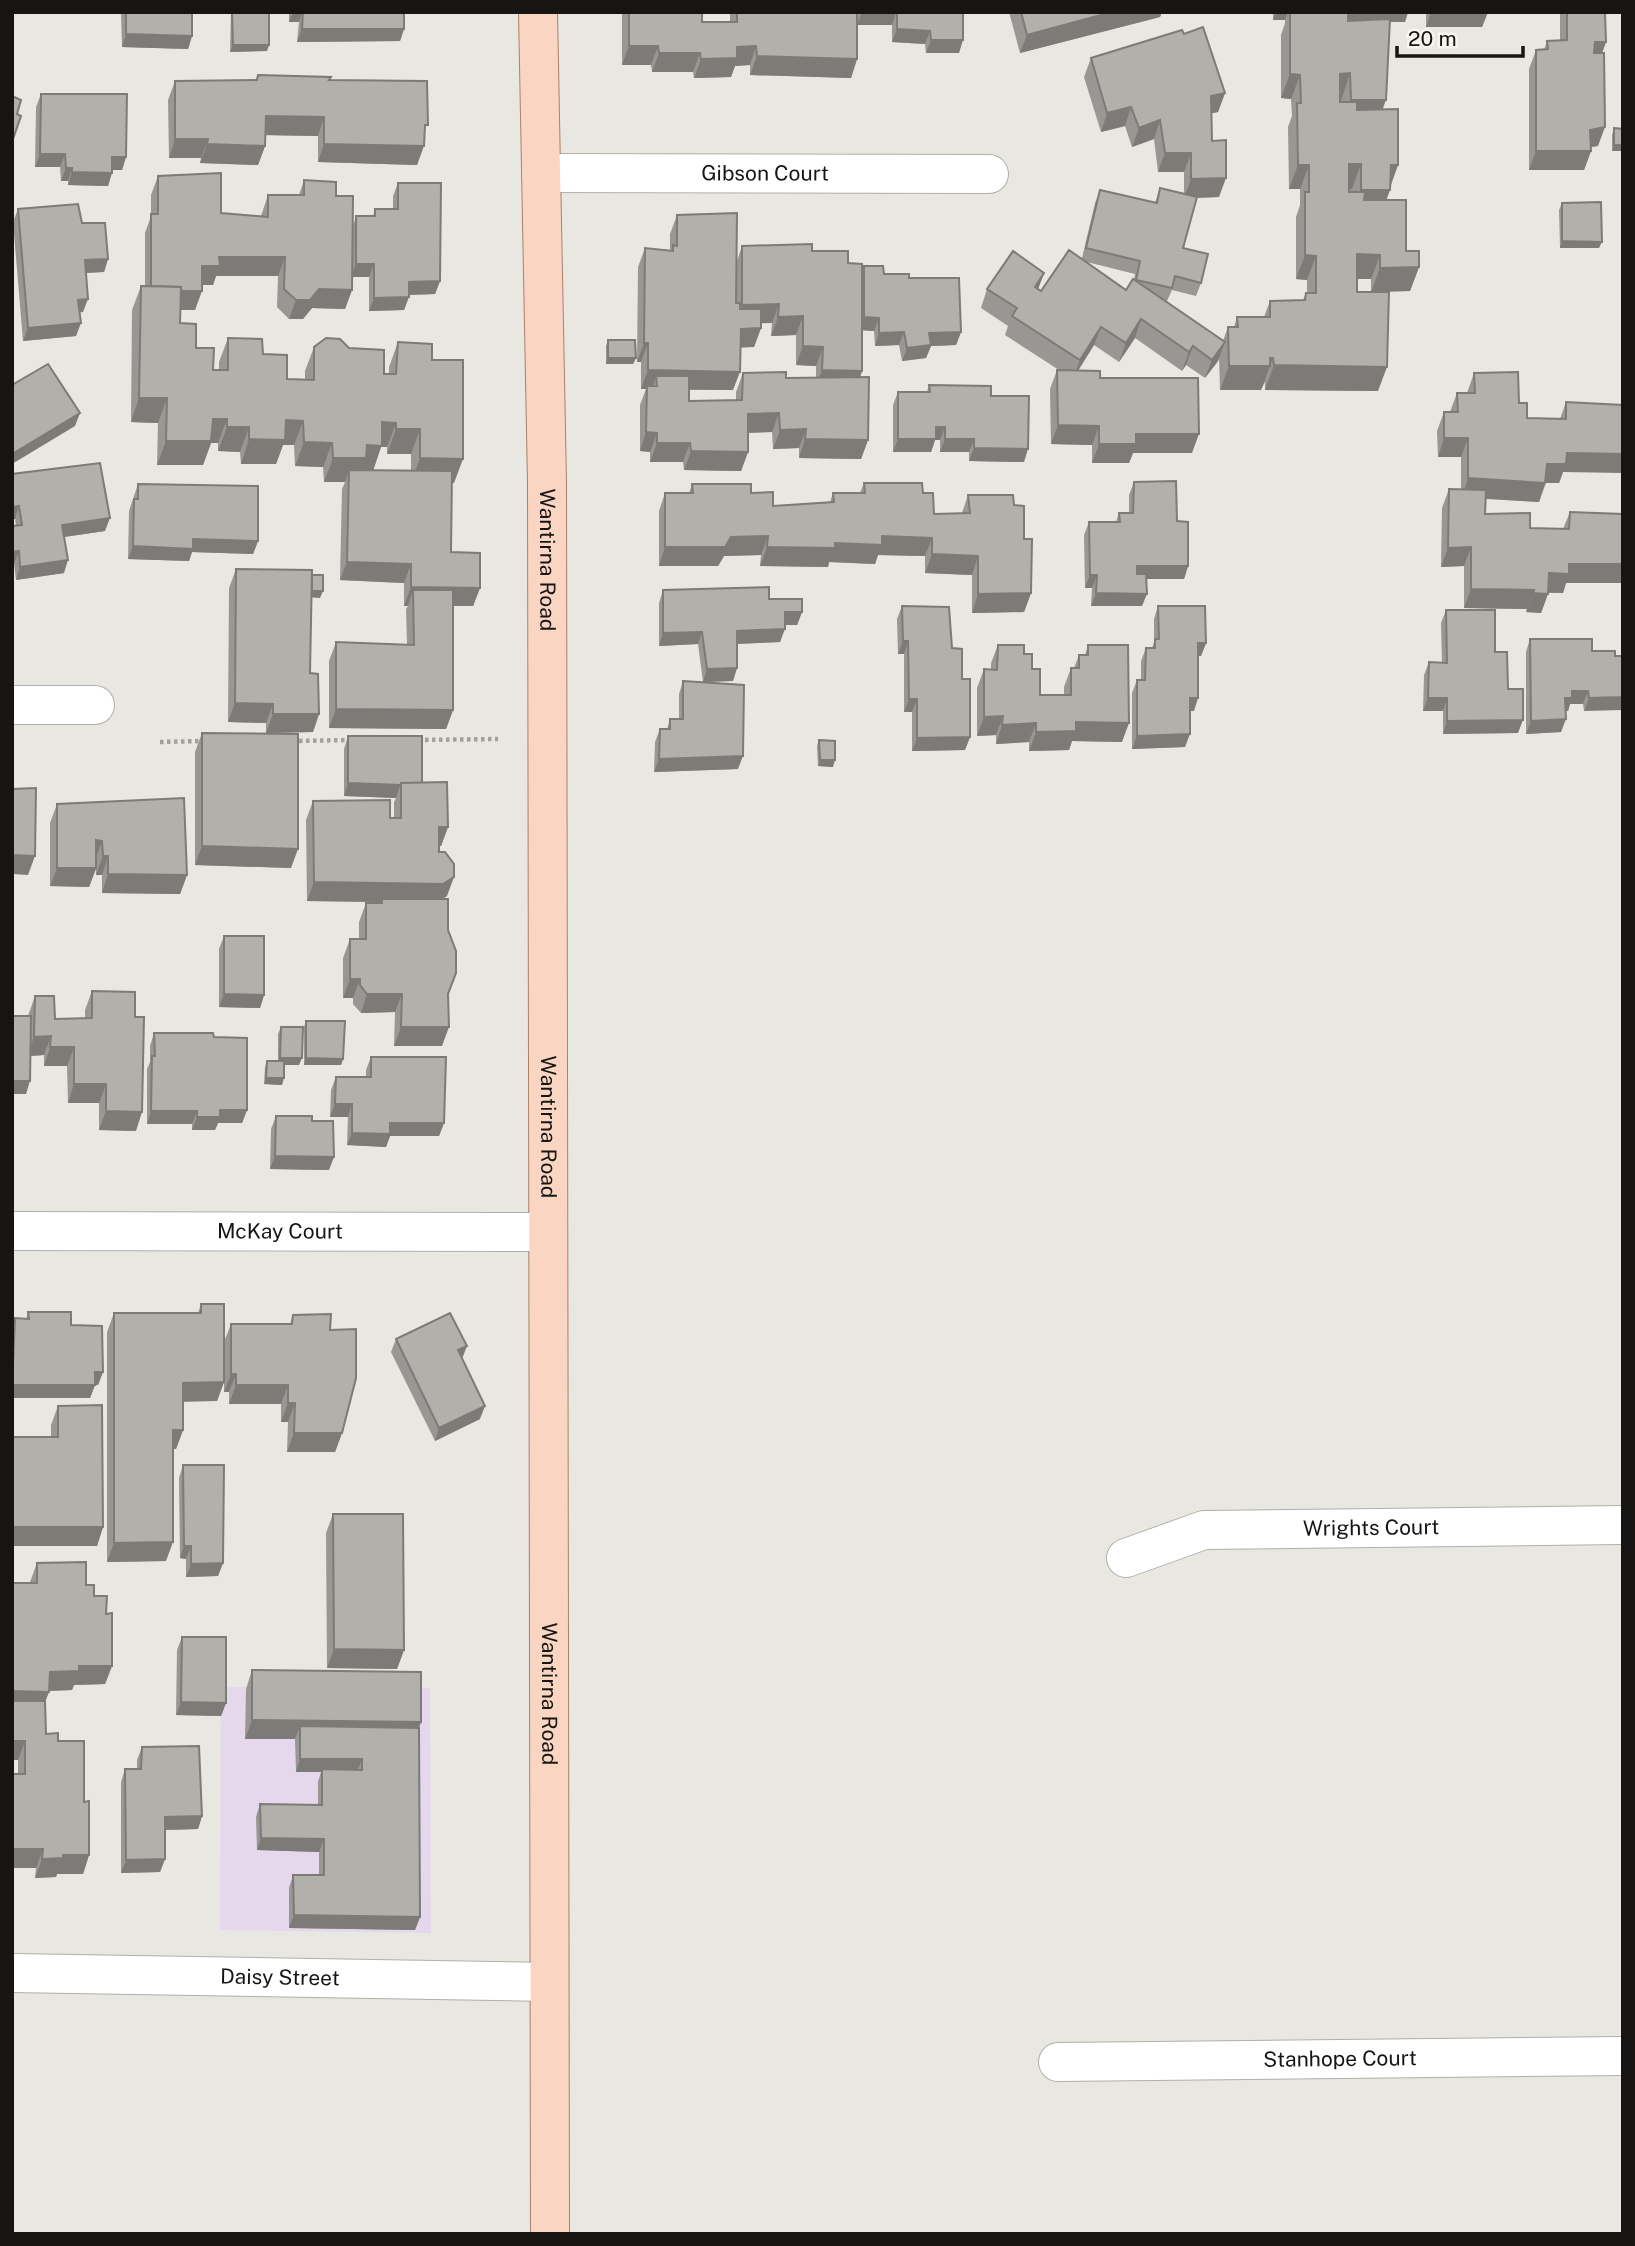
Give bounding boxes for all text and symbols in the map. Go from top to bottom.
scale bar [1397,14,1523,58]
text: 20 m [1408,26,1457,51]
street label: Gibson Court [701,160,829,186]
street label: Wantirna Road [535,489,560,631]
street label: Wantirna Road [536,1056,561,1198]
street label: McKay Court [217,1218,343,1244]
street label: Wrights Court [1303,1514,1440,1541]
street label: Wantirna Road [537,1623,562,1765]
street label: Daisy Street [220,1963,340,1991]
street label: Stanhope Court [1263,2045,1417,2072]

